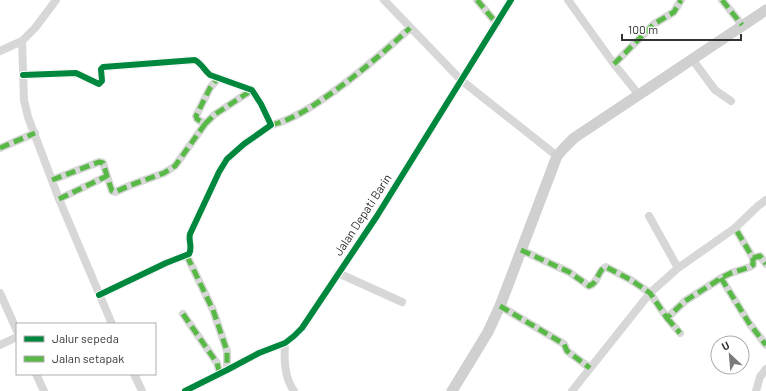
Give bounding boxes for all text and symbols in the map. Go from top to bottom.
scale bar [622,16,741,42]
text: 100 m [628,22,658,36]
street label: Jalan Depati Barin [331,171,394,258]
legend [16,323,156,375]
text: Jalur sepeda [52,331,119,345]
north arrow [710,335,750,375]
text: U [719,338,731,353]
text: Jalan setapak [52,351,124,365]

